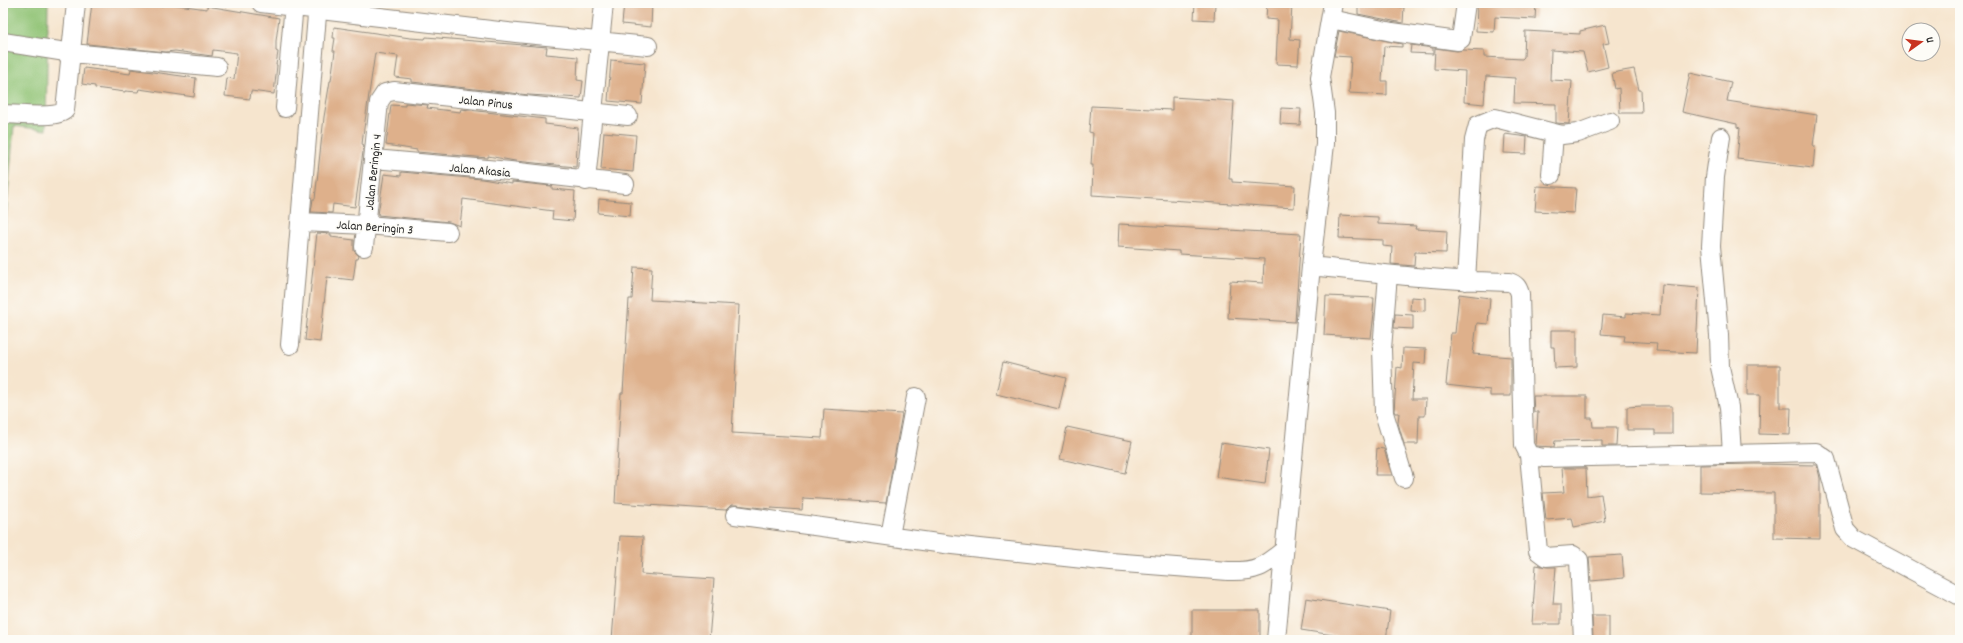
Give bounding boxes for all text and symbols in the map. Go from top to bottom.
north arrow [1901,22,1941,62]
text: U [1920,36,1937,45]
street label: Jalan Pinus [458,91,514,116]
street label: Jalan Beringin 4 [361,133,388,211]
street label: Jalan Akasia [448,159,512,184]
street label: Jalan Beringin 3 [336,216,414,241]

